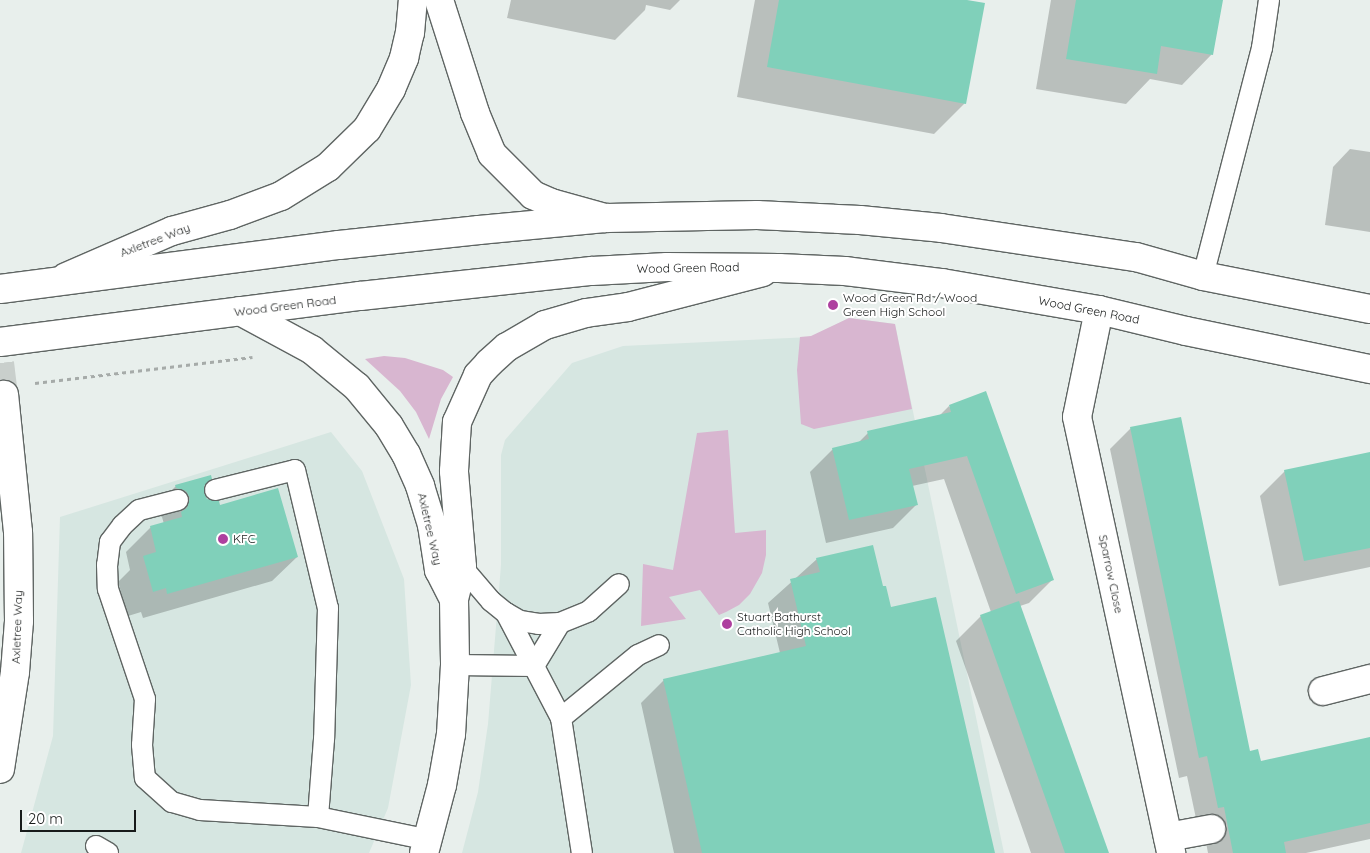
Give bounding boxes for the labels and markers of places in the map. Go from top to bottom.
place label: Wood Green Rd / Wood Green High School [843,291,977,319]
marker: Wood Green Rd / Wood Green High School [827,299,839,311]
place label: KFC [233,532,256,546]
marker: KFC [217,533,229,545]
place label: Stuart Bathurst Catholic High School [737,610,851,638]
marker: Stuart Bathurst Catholic High School [721,618,733,630]

